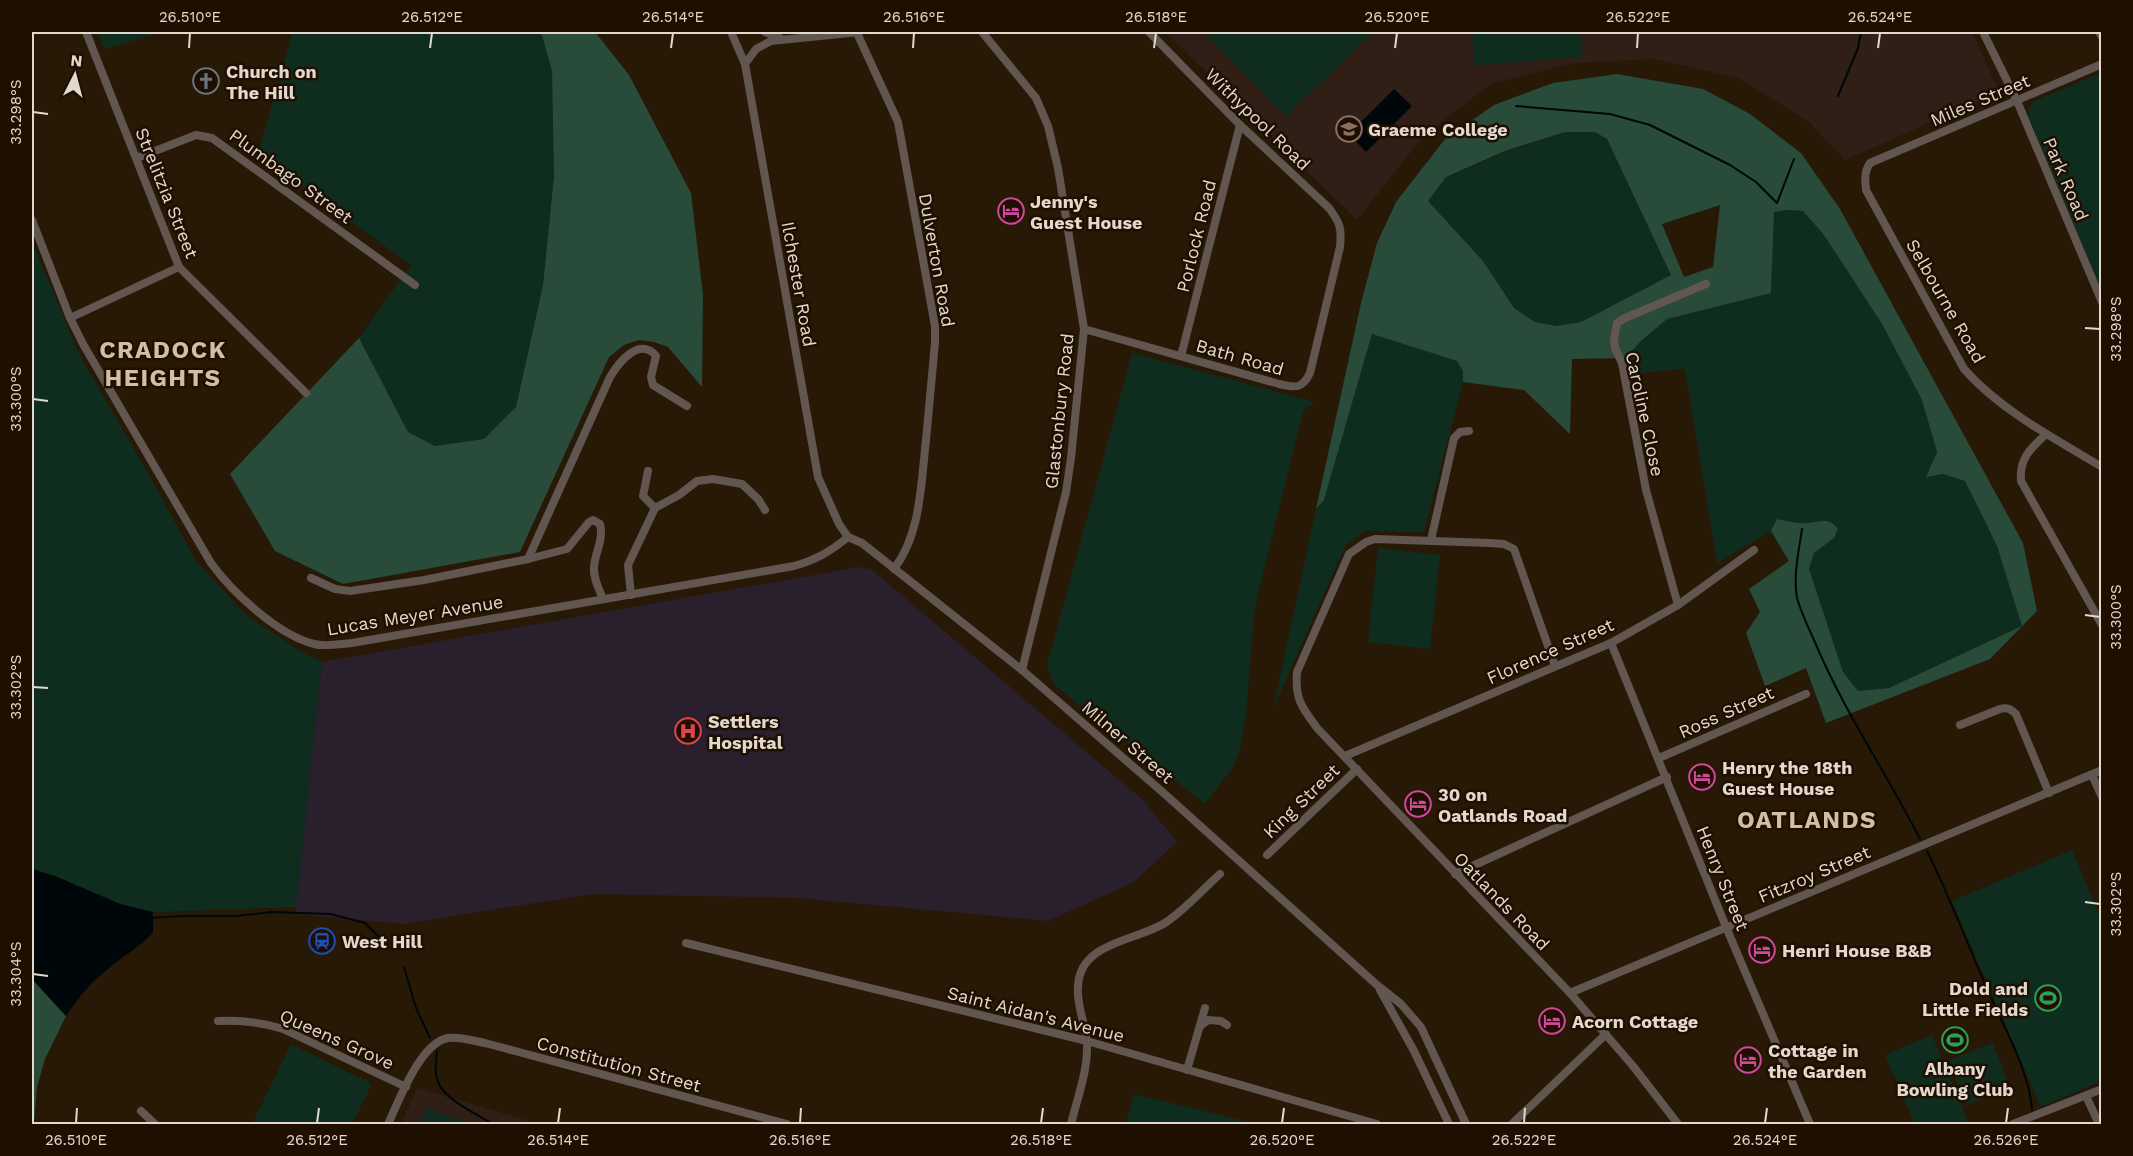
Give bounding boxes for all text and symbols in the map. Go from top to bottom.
text: 26.510°E [159,8,221,26]
text: 26.512°E [401,8,463,26]
text: 26.514°E [642,8,704,26]
text: 26.516°E [883,8,945,26]
text: 26.518°E [1125,8,1187,26]
text: 26.520°E [1364,8,1430,26]
text: 26.522°E [1606,8,1670,26]
text: 26.524°E [1848,8,1912,26]
north arrow [45,45,105,105]
text: N [70,51,83,71]
place label: Church on The Hill [226,61,317,103]
street label: Withypool Road [1201,64,1315,174]
church icon: Church on The Hill [191,66,221,96]
street label: Miles Street [1927,69,2033,130]
text: 33.298°S [7,79,25,145]
school or university icon: Graeme College [1334,114,1364,144]
place label: Graeme College [1368,119,1508,140]
street label: Plumbago Street [225,124,357,228]
street label: Strelitzia Street [131,125,203,262]
street label: Park Road [2039,134,2093,224]
street label: Porlock Road [1172,178,1220,294]
place label: Jenny's Guest House [1030,191,1142,233]
street label: Dulverton Road [915,192,959,328]
hotel icon: Jenny's Guest House [996,196,1026,226]
street label: Ilchester Road [778,220,820,348]
street label: Selbourne Road [1902,235,1990,367]
text: 33.298°S [2107,296,2125,362]
street label: Glastonbury Road [1040,332,1078,490]
street label: Bath Road [1194,334,1286,380]
district label: CRADOCK HEIGHTS [99,336,227,392]
street label: Caroline Close [1622,350,1668,478]
text: 33.300°S [7,366,25,432]
text: 33.300°S [2107,584,2125,650]
street label: Lucas Meyer Avenue [325,591,505,639]
street label: Florence Street [1483,613,1617,688]
text: 33.302°S [7,655,25,719]
street label: Ross Street [1675,682,1777,742]
street label: Milner Street [1078,697,1178,788]
place label: Settlers Hospital [708,711,783,753]
hospital icon: Settlers Hospital [673,716,703,746]
place label: Henry the 18th Guest House [1722,757,1852,799]
street label: King Street [1259,759,1344,842]
hotel icon: Henry the 18th Guest House [1687,762,1717,792]
place label: 30 on Oatlands Road [1438,784,1567,826]
hotel icon: 30 on Oatlands Road [1403,789,1433,819]
district label: OATLANDS [1737,806,1877,834]
street label: Henry Street [1692,823,1754,934]
street label: Fitzroy Street [1755,841,1874,907]
street label: Oatlands Road [1450,847,1554,955]
text: 33.302°S [2107,872,2125,936]
station icon: West Hill [307,926,337,956]
place label: West Hill [342,931,422,952]
hotel icon: Henri House B&B [1747,935,1777,965]
place label: Henri House B&B [1782,940,1932,961]
text: 33.304°S [7,941,25,1007]
place label: Dold and Little Fields [1922,978,2028,1020]
street label: Saint Aidan's Avenue [945,982,1127,1046]
sports icon: Dold and Little Fields [2033,983,2063,1013]
street label: Queens Grove [277,1004,397,1074]
hotel icon: Acorn Cottage [1537,1006,1567,1036]
place label: Acorn Cottage [1572,1011,1698,1032]
sports icon: Albany Bowling Club [1940,1025,1970,1055]
street label: Constitution Street [534,1032,704,1096]
place label: Cottage in the Garden [1768,1040,1867,1082]
hotel icon: Cottage in the Garden [1733,1045,1763,1075]
place label: Albany Bowling Club [1896,1058,2014,1100]
text: 26.510°E [45,1131,107,1149]
text: 26.512°E [286,1131,348,1149]
text: 26.514°E [527,1131,589,1149]
text: 26.516°E [769,1131,831,1149]
text: 26.518°E [1010,1131,1072,1149]
text: 26.520°E [1249,1131,1315,1149]
text: 26.522°E [1492,1131,1556,1149]
text: 26.524°E [1733,1131,1797,1149]
text: 26.526°E [1974,1131,2038,1149]

